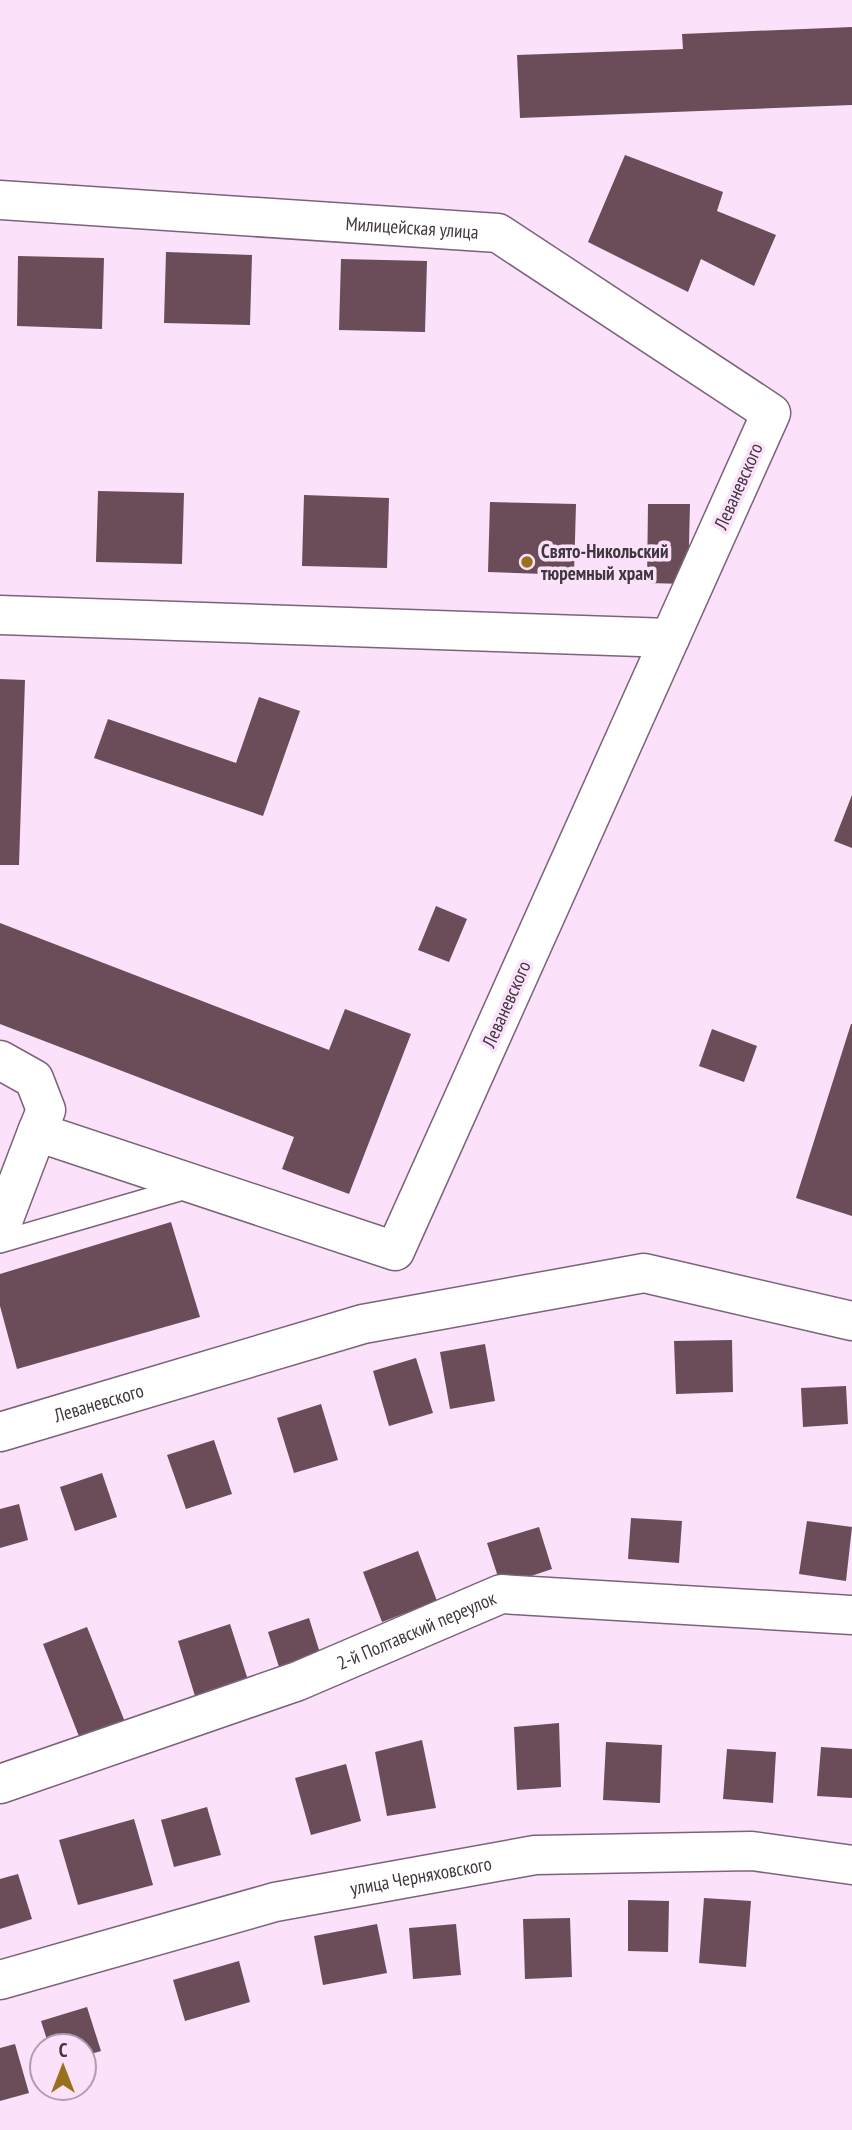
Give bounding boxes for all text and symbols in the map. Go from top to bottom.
street label: Милицейская улица [345,211,479,244]
street label: Леваневского [708,439,768,534]
place label: Свято-Никольский тюремный храм [541,539,668,585]
marker: Свято-Никольский тюремный храм [519,554,535,570]
street label: Леваневского [476,957,536,1052]
street label: Леваневского [50,1378,146,1428]
street label: 2-й Полтавский переулок [333,1585,500,1675]
street label: улица Черняховского [348,1851,493,1900]
north arrow [28,2032,98,2102]
text: С [59,2038,68,2062]

